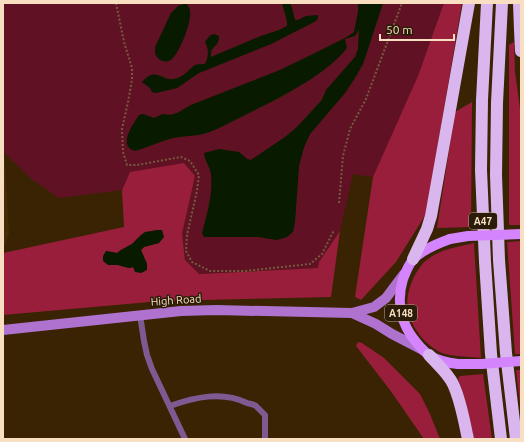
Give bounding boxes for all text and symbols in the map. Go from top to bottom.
scale bar [380,16,454,42]
text: 50 m [386,23,413,36]
road number: A47 [469,213,497,229]
street label: High Road [150,292,202,308]
road number: A148 [385,305,417,321]

